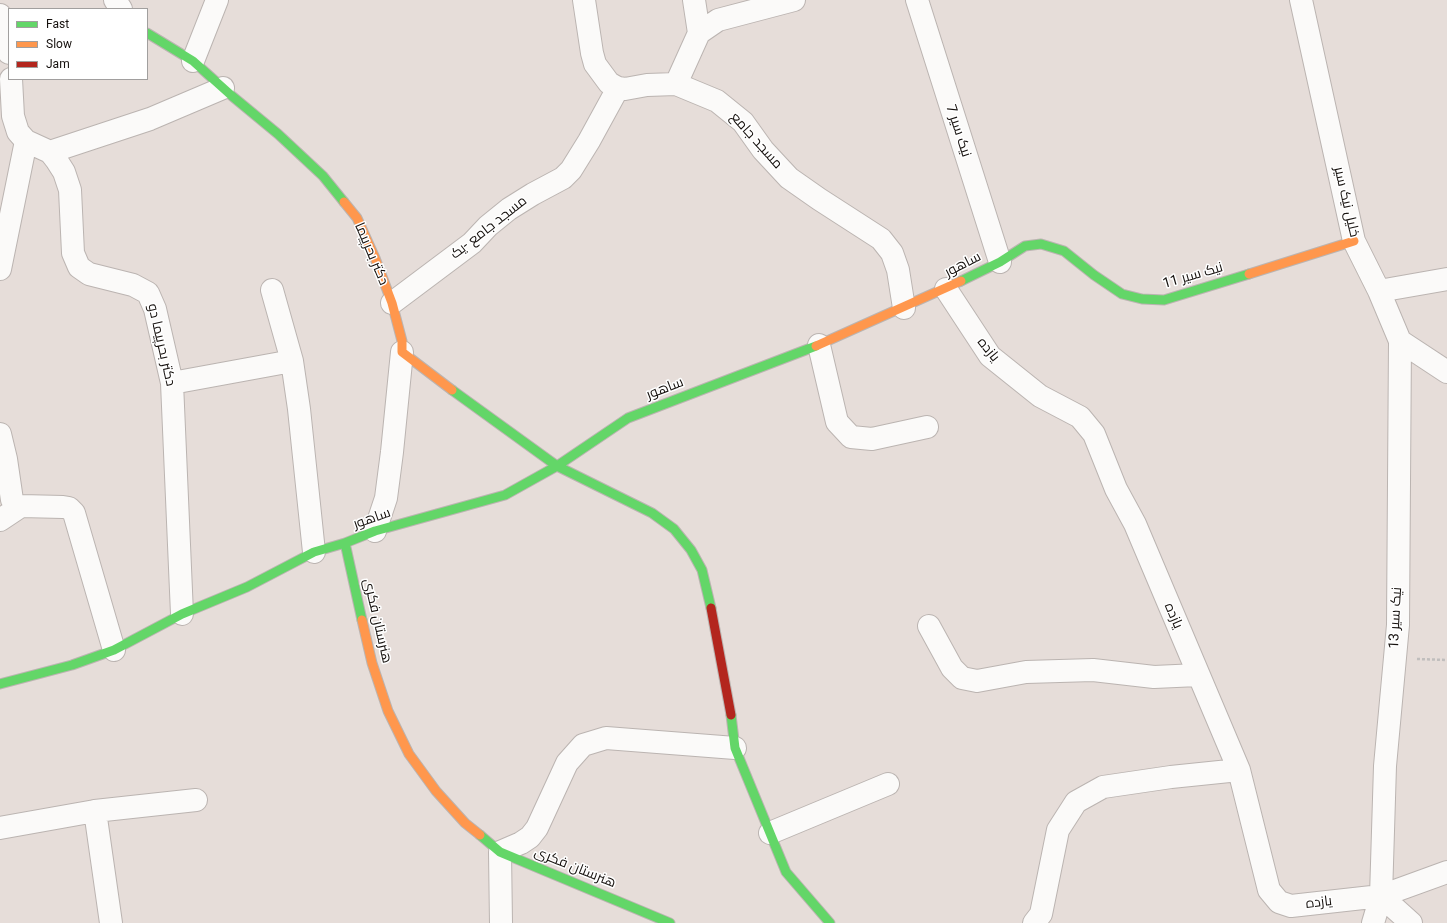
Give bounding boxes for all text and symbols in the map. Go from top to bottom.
legend [8,8,148,80]
text: Fast [46,17,69,31]
text: Slow [46,37,72,51]
text: Jam [46,57,70,71]
street label: نیک سیر 7 [942,103,974,159]
street label: مسجد جامع [726,109,786,173]
street label: خلیل نیک سیر [1330,165,1362,239]
street label: مسجد جامع -یک [447,193,531,263]
street label: دکتر بحرپیما [350,220,392,288]
street label: ساهور [942,249,984,281]
street label: نیک سیر 11 [1161,259,1225,293]
street label: دکتر بحرپیما دو [143,302,179,388]
street label: یازده [973,334,1003,366]
street label: ساهور [644,374,686,404]
street label: ساهور [351,505,393,533]
street label: هنرستان فکری [359,577,395,665]
street label: نیک سیر 13 [1386,587,1406,649]
street label: یازده [1160,601,1186,631]
street label: هنرستان فکری [532,844,618,892]
street label: یازده [1305,893,1333,913]

